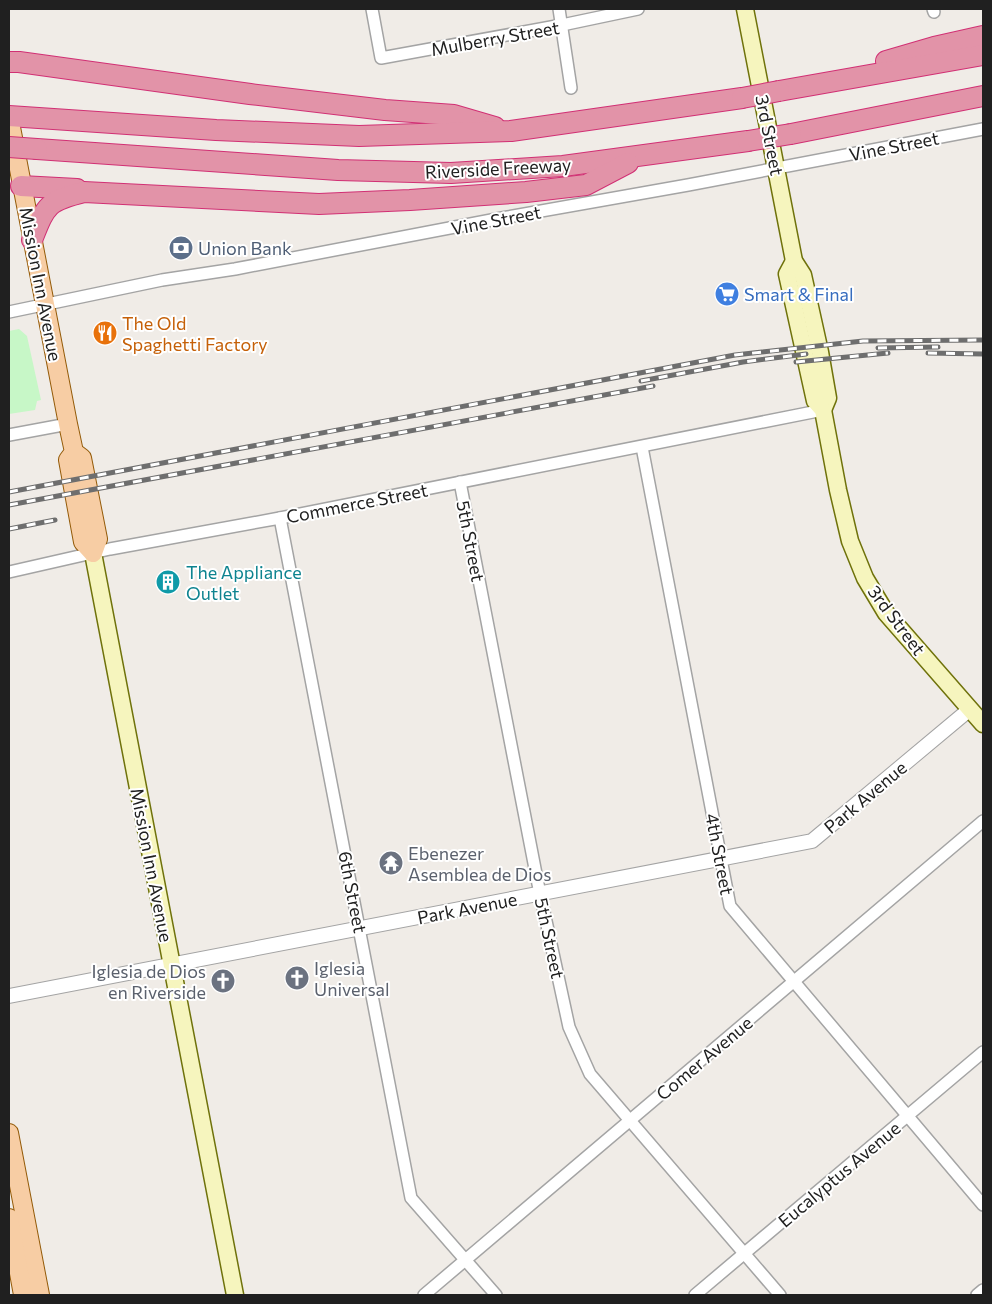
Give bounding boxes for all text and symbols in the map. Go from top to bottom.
street label: Mulberry Street [429,16,561,60]
street label: 3rd Street [751,93,789,177]
street label: Vine Street [847,127,941,165]
street label: Riverside Freeway [424,153,572,183]
street label: Vine Street [449,201,543,239]
street label: Mission Inn Avenue [15,205,67,363]
bank icon: Union Bank [168,235,194,261]
place label: Union Bank [198,237,292,259]
supermarket icon: Smart & Final [714,281,740,307]
place label: Smart & Final [744,283,854,305]
place label: The Old Spaghetti Factory [122,312,268,355]
restaurant icon: The Old Spaghetti Factory [92,320,118,346]
street label: Commerce Street [284,479,430,527]
street label: 5th Street [452,498,490,584]
place label: The Appliance Outlet [186,561,302,604]
building icon: The Appliance Outlet [155,569,181,595]
street label: 3rd Street [864,581,930,659]
street label: Park Avenue [819,756,911,838]
street label: Mission Inn Avenue [126,786,178,944]
street label: 4th Street [701,811,739,897]
place label: Ebenezer Asemblea de Dios [408,842,551,885]
street label: 6th Street [334,849,372,935]
temple icon: Ebenezer Asemblea de Dios [378,850,404,876]
street label: Park Avenue [415,888,519,928]
street label: 5th Street [531,895,569,981]
place label: Iglesia Universal [314,957,390,1000]
place label: Iglesia de Dios en Riverside [91,960,206,1003]
church icon: Iglesia Universal [284,965,310,991]
church icon: Iglesia de Dios en Riverside [210,968,236,994]
street label: Comer Avenue [651,1011,757,1105]
street label: Eucalyptus Avenue [774,1117,904,1231]

